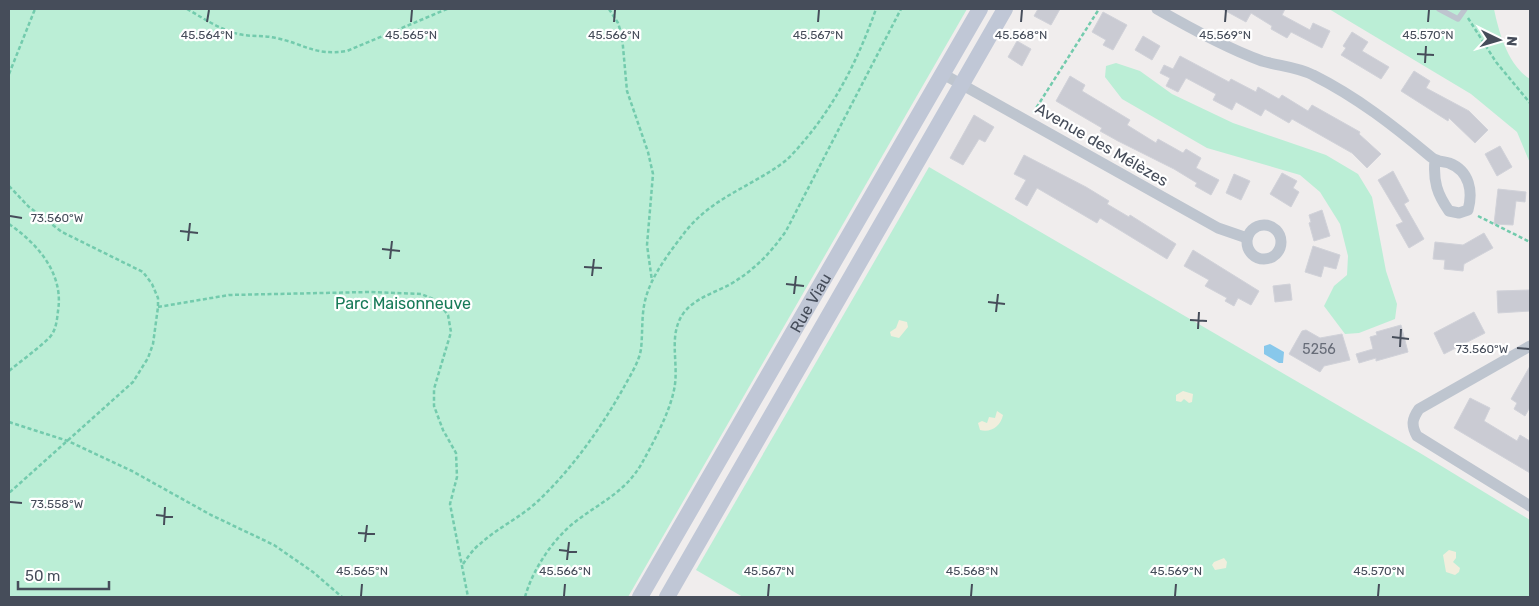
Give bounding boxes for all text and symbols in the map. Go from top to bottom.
north arrow [1474,15,1524,65]
text: 45.564°N [181,28,233,42]
text: 45.565°N [385,28,437,42]
text: 45.566°N [588,28,640,42]
text: 45.567°N [793,28,843,42]
text: 45.568°N [995,28,1047,42]
text: 45.569°N [1199,28,1251,42]
text: 45.570°N [1402,28,1454,42]
text: N [1503,35,1520,47]
street label: Avenue des Mélèzes [1032,99,1172,190]
text: 73.560°W [31,211,84,225]
street label: Rue Viau [786,270,835,336]
park label: Parc Maisonneuve [335,294,471,313]
house number: 5256 [1302,341,1336,358]
text: 73.560°W [1456,342,1509,356]
text: 73.558°W [31,497,84,511]
scale bar [18,558,109,590]
text: 45.565°N [336,564,388,578]
text: 45.566°N [539,564,591,578]
text: 45.567°N [744,564,794,578]
text: 45.568°N [946,564,998,578]
text: 45.569°N [1150,564,1202,578]
text: 45.570°N [1353,564,1405,578]
text: 50 m [25,567,60,585]

